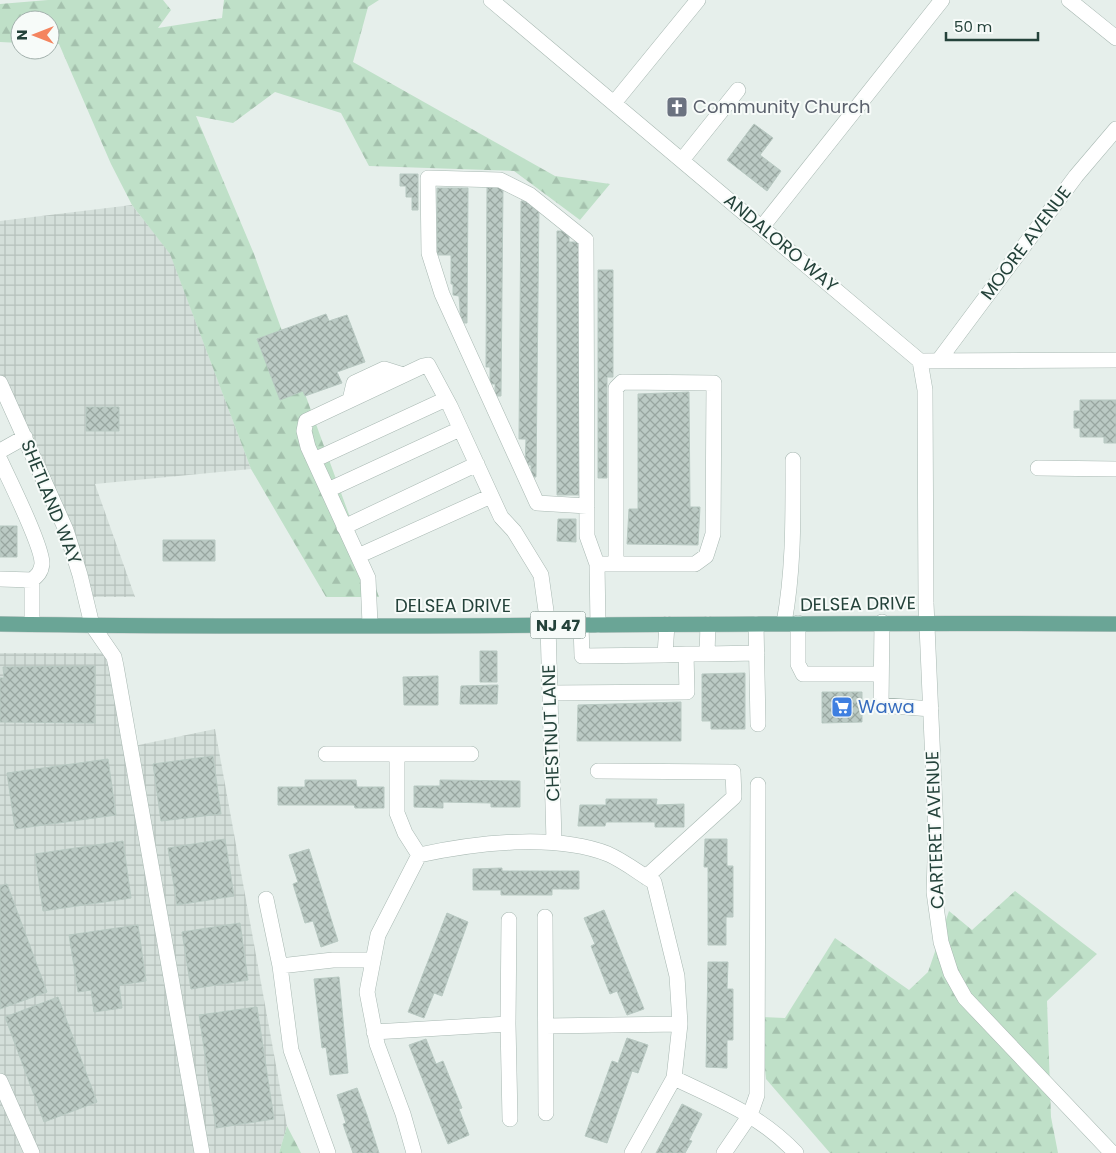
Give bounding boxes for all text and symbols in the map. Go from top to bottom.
north arrow [10,10,60,60]
scale bar [946,10,1038,42]
text: 50 m [954,16,992,37]
text: N [12,30,32,40]
place label: Community Church [693,94,871,119]
church icon: Community Church [665,95,689,119]
street label: MOORE AVENUE [975,181,1077,305]
street label: ANDALORO WAY [719,188,844,298]
street label: SHETLAND WAY [15,436,88,568]
street label: DELSEA DRIVE [800,590,916,617]
street label: DELSEA DRIVE [395,593,511,618]
road number: NJ 47 [530,612,586,638]
street label: CHESTNUT LANE [536,664,565,802]
place label: Wawa [858,694,915,719]
supermarket icon: Wawa [830,695,854,719]
street label: CARTERET AVENUE [919,751,950,910]

